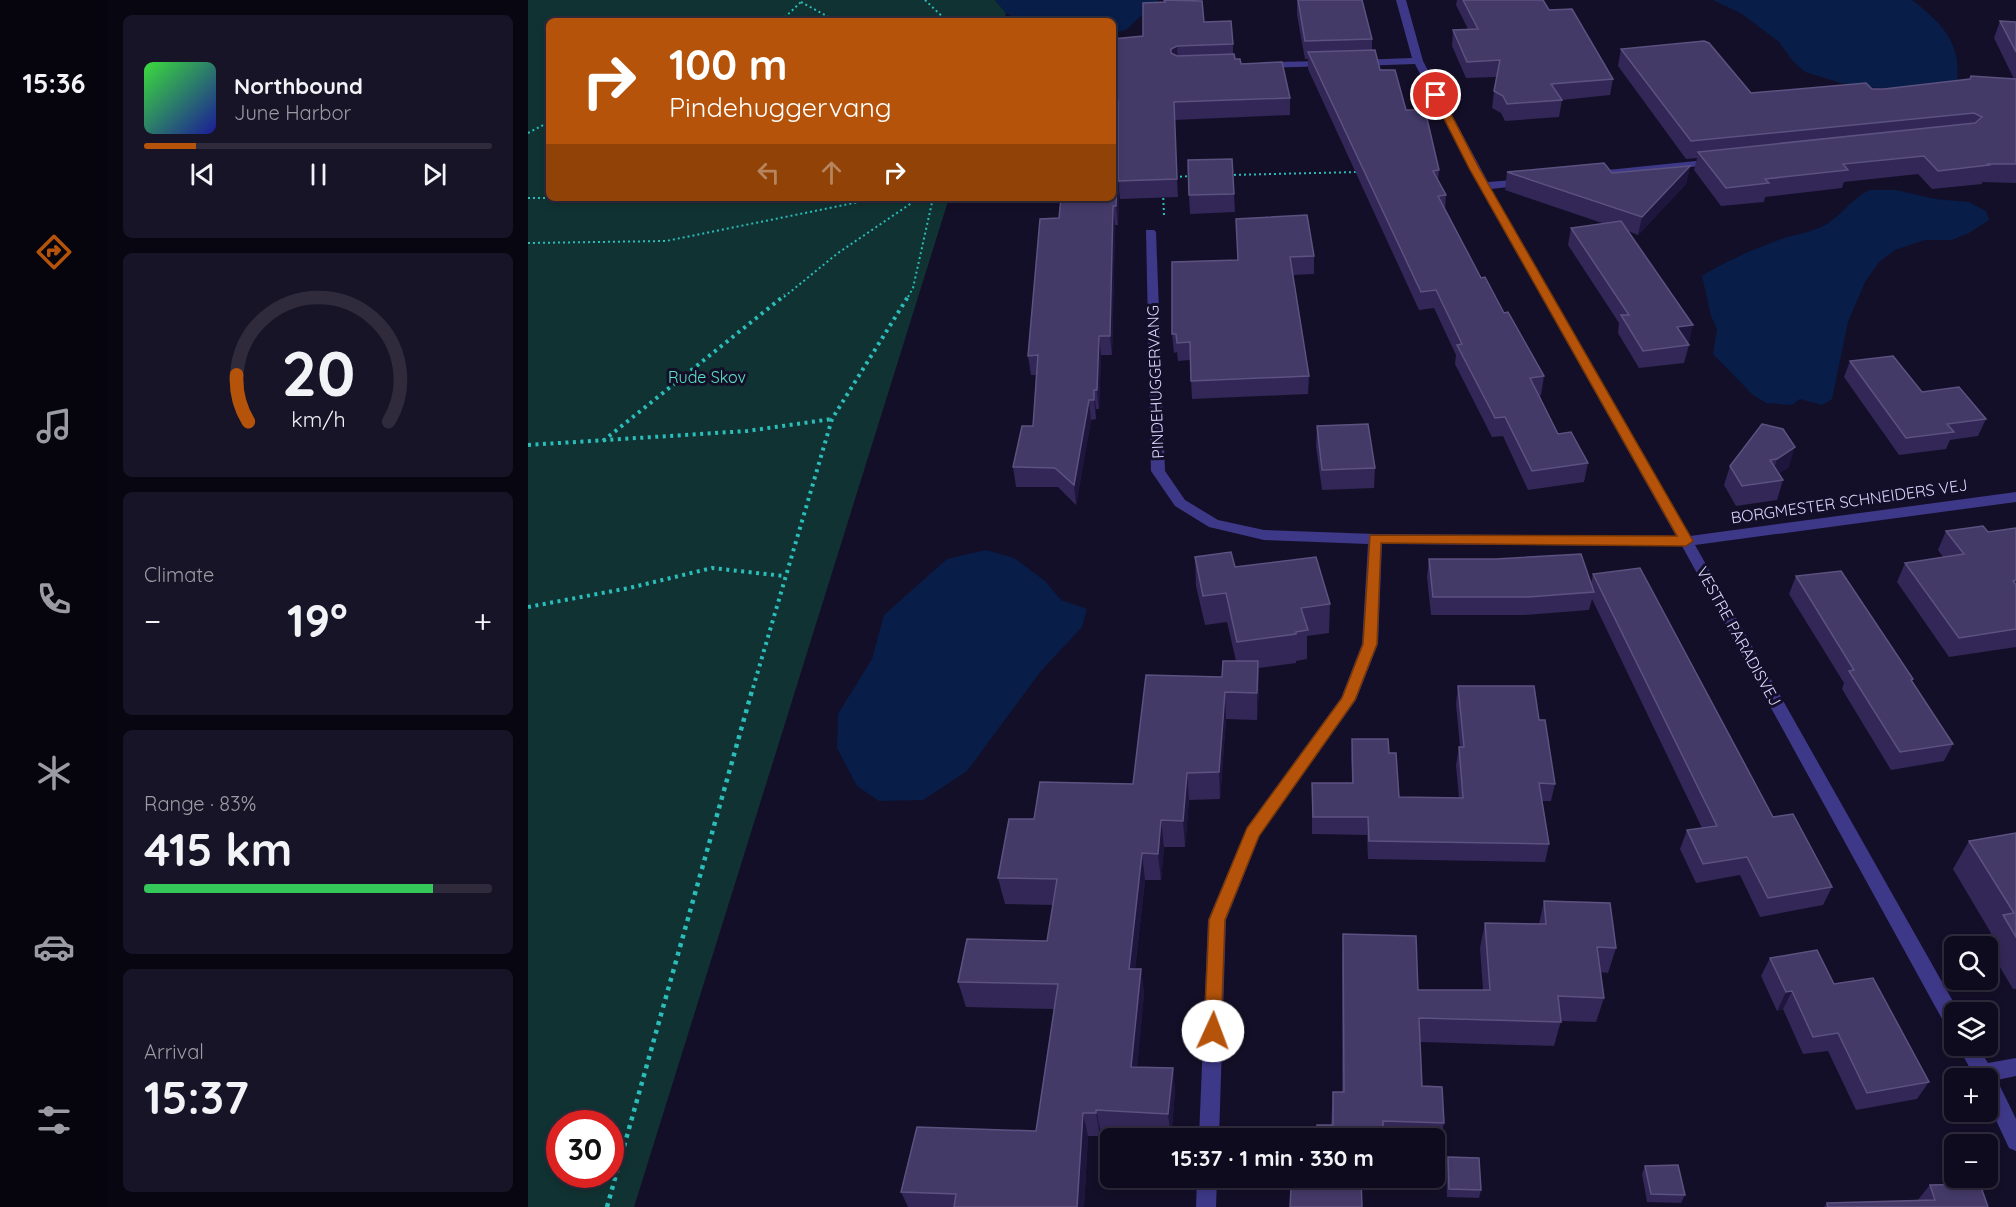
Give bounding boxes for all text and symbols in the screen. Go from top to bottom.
text: 100 m [669,38,787,91]
icon: right [570,42,648,120]
text: 15:36 [23,66,85,100]
pin [1410,69,1461,120]
text: Northbound [234,72,363,100]
icon: arrive [1419,78,1452,111]
text: Pindehuggervang [669,90,892,124]
text: June Harbor [234,100,351,125]
icon: left [752,156,785,189]
icon: ahead [815,156,848,189]
icon: right [878,156,911,189]
icon: previous [186,158,219,191]
icon: pause [302,158,335,191]
icon: next [418,158,451,191]
icon: directions [33,231,75,273]
street label: PINDEHUGGERVANG [1142,305,1168,459]
text: 20 [281,334,355,412]
park label: Rude Skov [668,367,746,387]
icon: music [33,405,75,447]
text: km/h [291,407,345,433]
street label: BORGMESTER SCHNEIDERS VEJ [1729,474,1969,528]
text: Climate [144,562,214,587]
street label: VESTRE PARADISVEJ [1692,563,1786,709]
icon: phone [33,578,75,620]
text: 19° [287,592,348,648]
text: − [144,600,161,641]
text: + [473,600,492,641]
icon: climate [33,752,75,794]
text: Range · 83% [144,791,256,816]
text: 415 km [144,821,292,877]
icon: car [33,926,75,968]
map controls [1944,936,1998,1188]
button: search [1944,936,1998,990]
position arrow [1181,999,1245,1063]
button: layers [1944,1002,1998,1056]
text: Arrival [144,1039,204,1064]
button: + [1944,1068,1998,1122]
text: 15:37 [144,1069,249,1125]
icon: filters [33,1099,75,1141]
speed limit sign: 30 [546,1110,624,1188]
button: − [1944,1134,1998,1188]
text: 15:37 · 1 min · 330 m [1171,1144,1374,1172]

